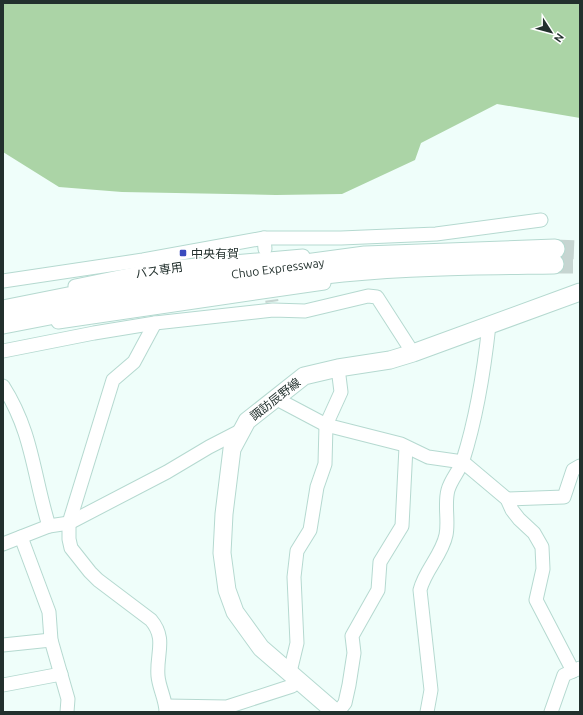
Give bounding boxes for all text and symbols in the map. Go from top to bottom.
north arrow [531,12,571,52]
text: N [552,31,566,45]
place label: 中央有賀 [191,247,239,260]
marker: 中央有賀 [178,248,188,258]
street label: Chuo Expressway [230,255,325,280]
street label: バス専用 [134,260,184,280]
street label: 諏訪辰野線 [247,375,303,423]

